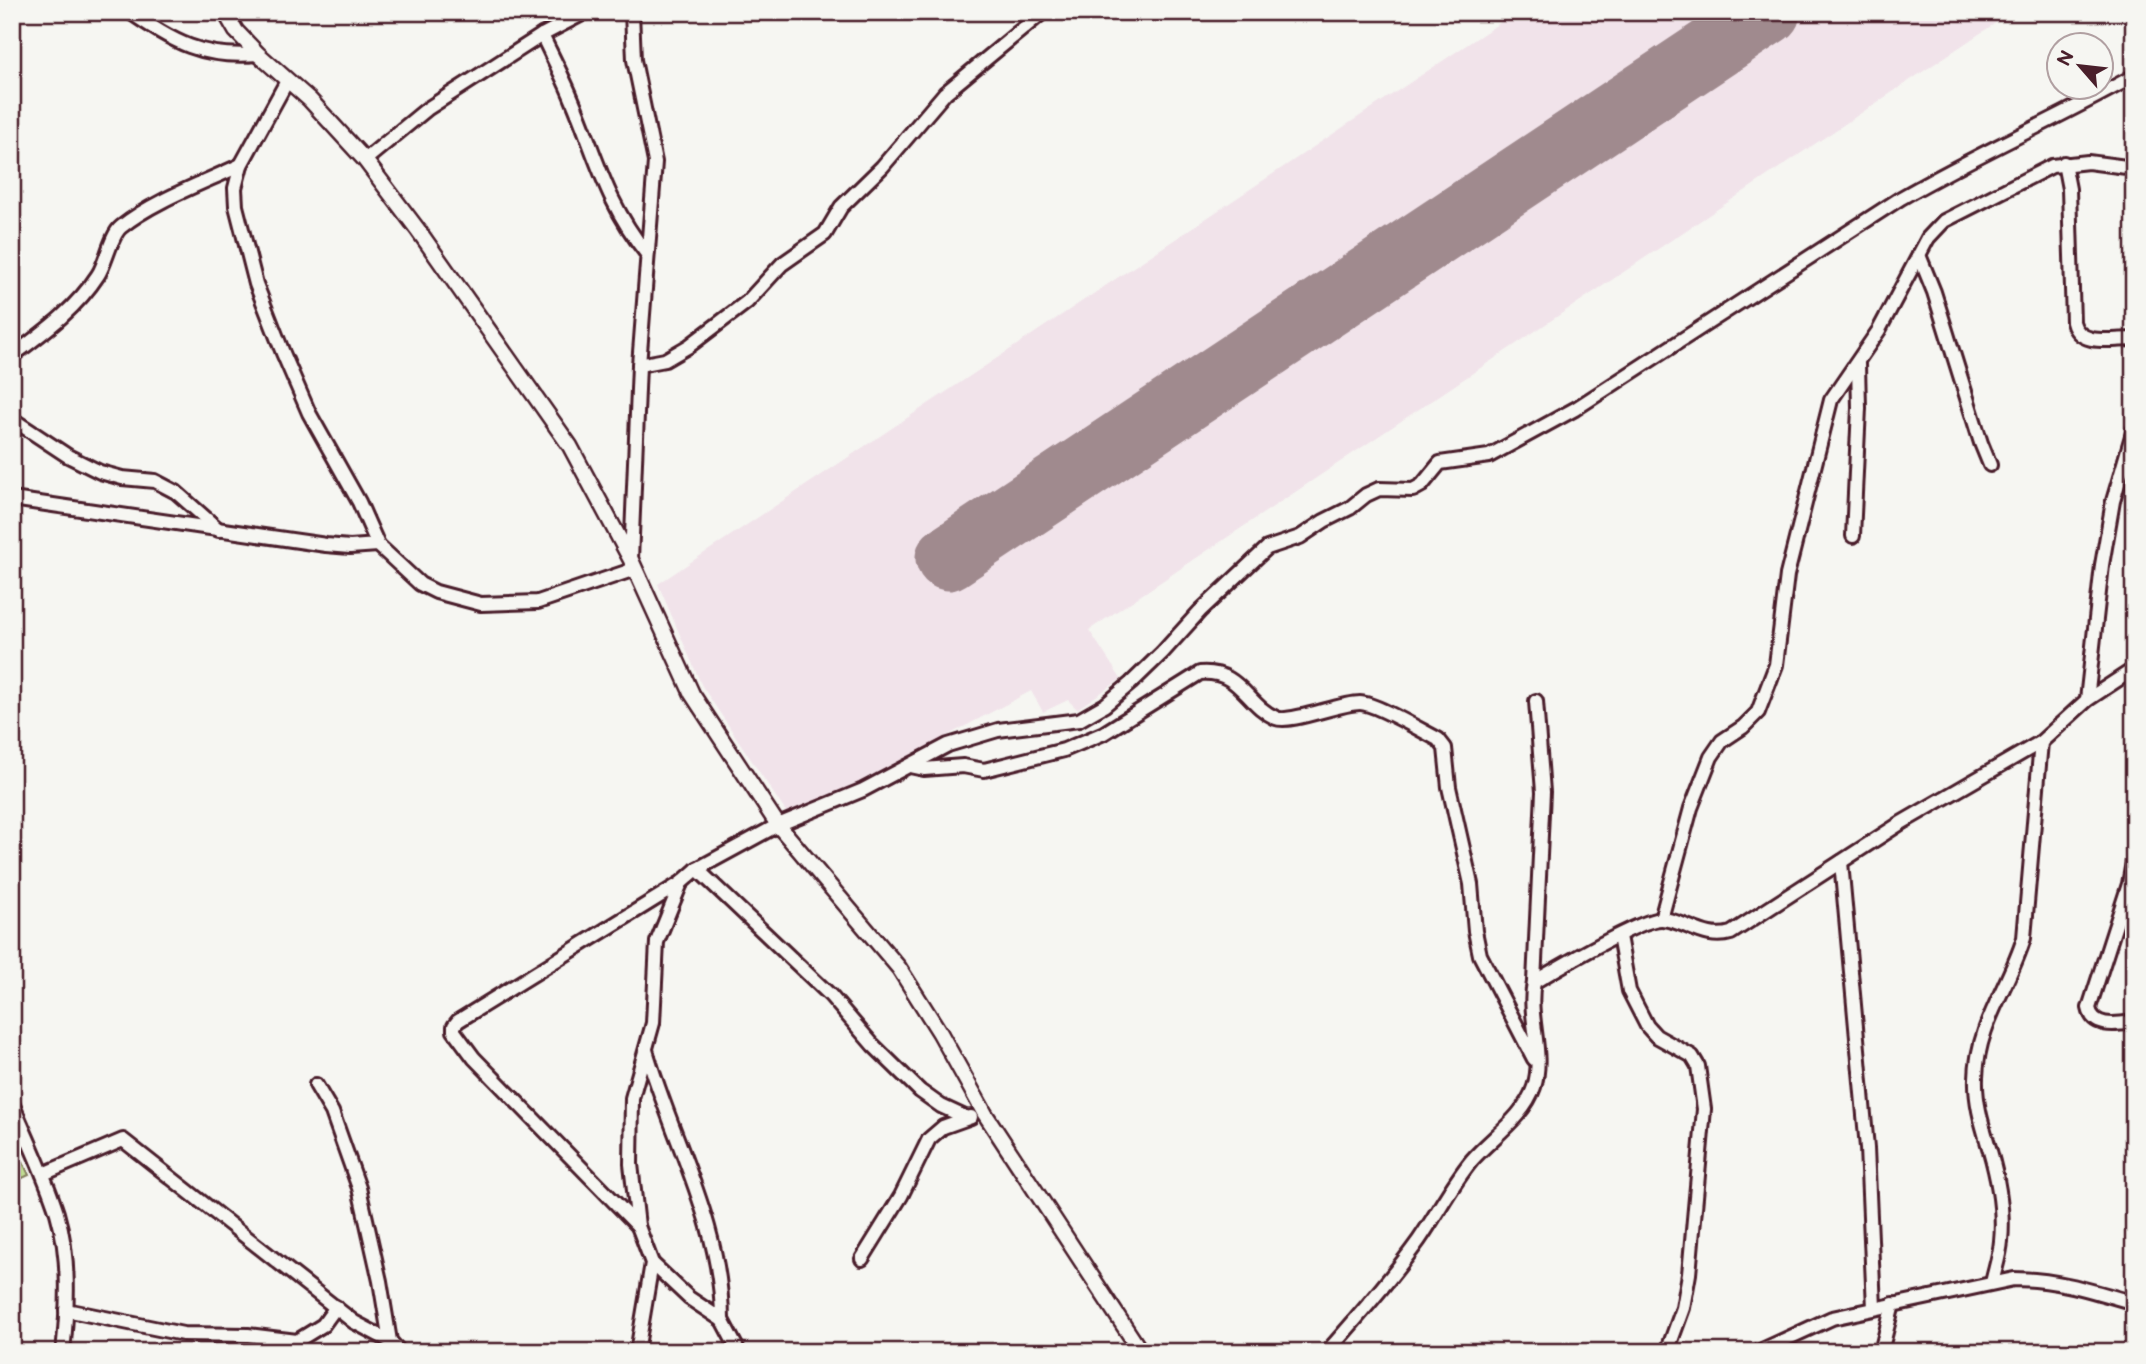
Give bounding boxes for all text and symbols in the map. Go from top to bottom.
north arrow [2044,32,2114,102]
text: N [2053,47,2080,70]

